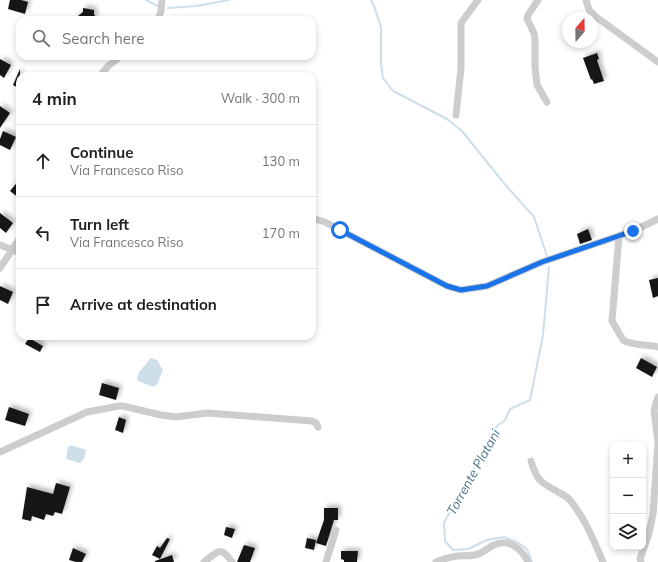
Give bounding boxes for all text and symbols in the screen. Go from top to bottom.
north arrow [562,12,598,48]
search box [16,16,316,60]
icon: search [30,27,52,49]
text: Search here [62,29,144,48]
text: 4 min [32,88,77,109]
text: Walk · 300 m [221,90,300,106]
text: Continue [70,143,133,162]
icon: ahead [32,150,54,172]
text: 130 m [262,153,300,169]
text: Via Francesco Riso [70,162,184,178]
text: Turn left [70,215,129,234]
route start [331,221,349,239]
icon: left [32,222,54,244]
route end [624,222,642,240]
text: 170 m [262,225,300,241]
text: Via Francesco Riso [70,234,184,250]
icon: arrive [32,294,54,316]
text: Arrive at destination [70,295,217,314]
water label: Torrente Platani [443,425,504,518]
map controls [610,442,646,550]
button: + [610,442,646,478]
button: − [610,478,646,514]
button: layers [610,514,646,550]

